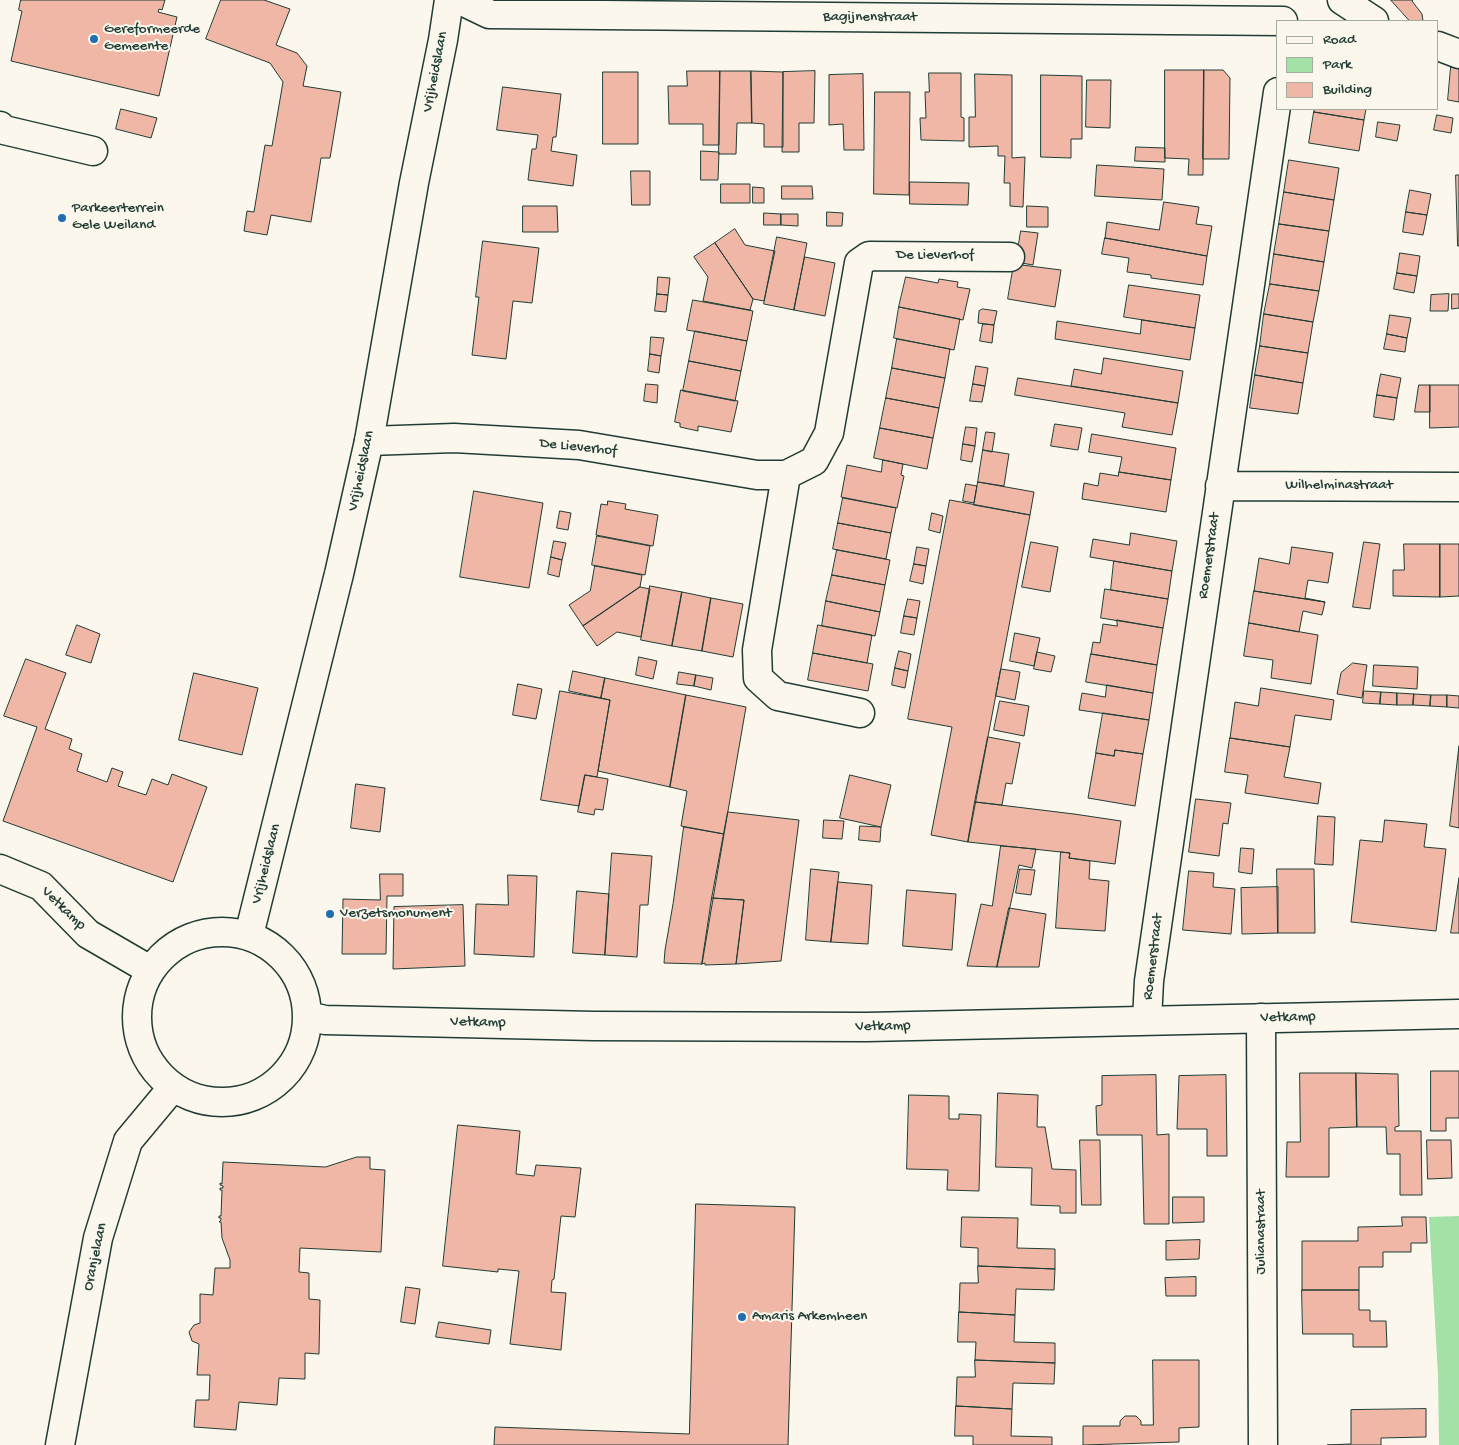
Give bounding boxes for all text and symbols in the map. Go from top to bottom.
street label: Bagijnenstraat [823,9,917,27]
legend [1276,20,1439,110]
place label: Gereformeerde Gemeente [104,21,200,56]
street label: Vrijheidslaan [419,30,453,114]
text: Road [1323,31,1356,49]
marker: Gereformeerde Gemeente [88,33,100,45]
text: Park [1323,56,1352,74]
text: Building [1323,81,1372,99]
place label: Parkeerterrein Gele Weiland [72,200,164,235]
marker: Parkeerterrein Gele Weiland [56,212,68,224]
street label: De Lieverhof [896,247,974,265]
street label: Vrijheidslaan [345,429,379,513]
street label: De Lieverhof [538,435,618,461]
street label: Wilhelminastraat [1285,477,1393,495]
street label: Roemerstraat [1195,512,1225,600]
street label: Vrijheidslaan [248,822,286,906]
street label: Vetkamp [37,883,89,935]
place label: Verzetsmonument [340,905,452,923]
marker: Verzetsmonument [324,908,336,920]
street label: Roemerstraat [1140,913,1168,1001]
street label: Vetkamp [1260,1009,1316,1027]
street label: Vetkamp [450,1014,506,1032]
street label: Vetkamp [855,1018,911,1036]
street label: Julianastraat [1253,1189,1271,1275]
street label: Oranjelaan [80,1221,112,1293]
place label: Amaris Arkemheen [752,1308,867,1326]
marker: Amaris Arkemheen [736,1311,748,1323]

